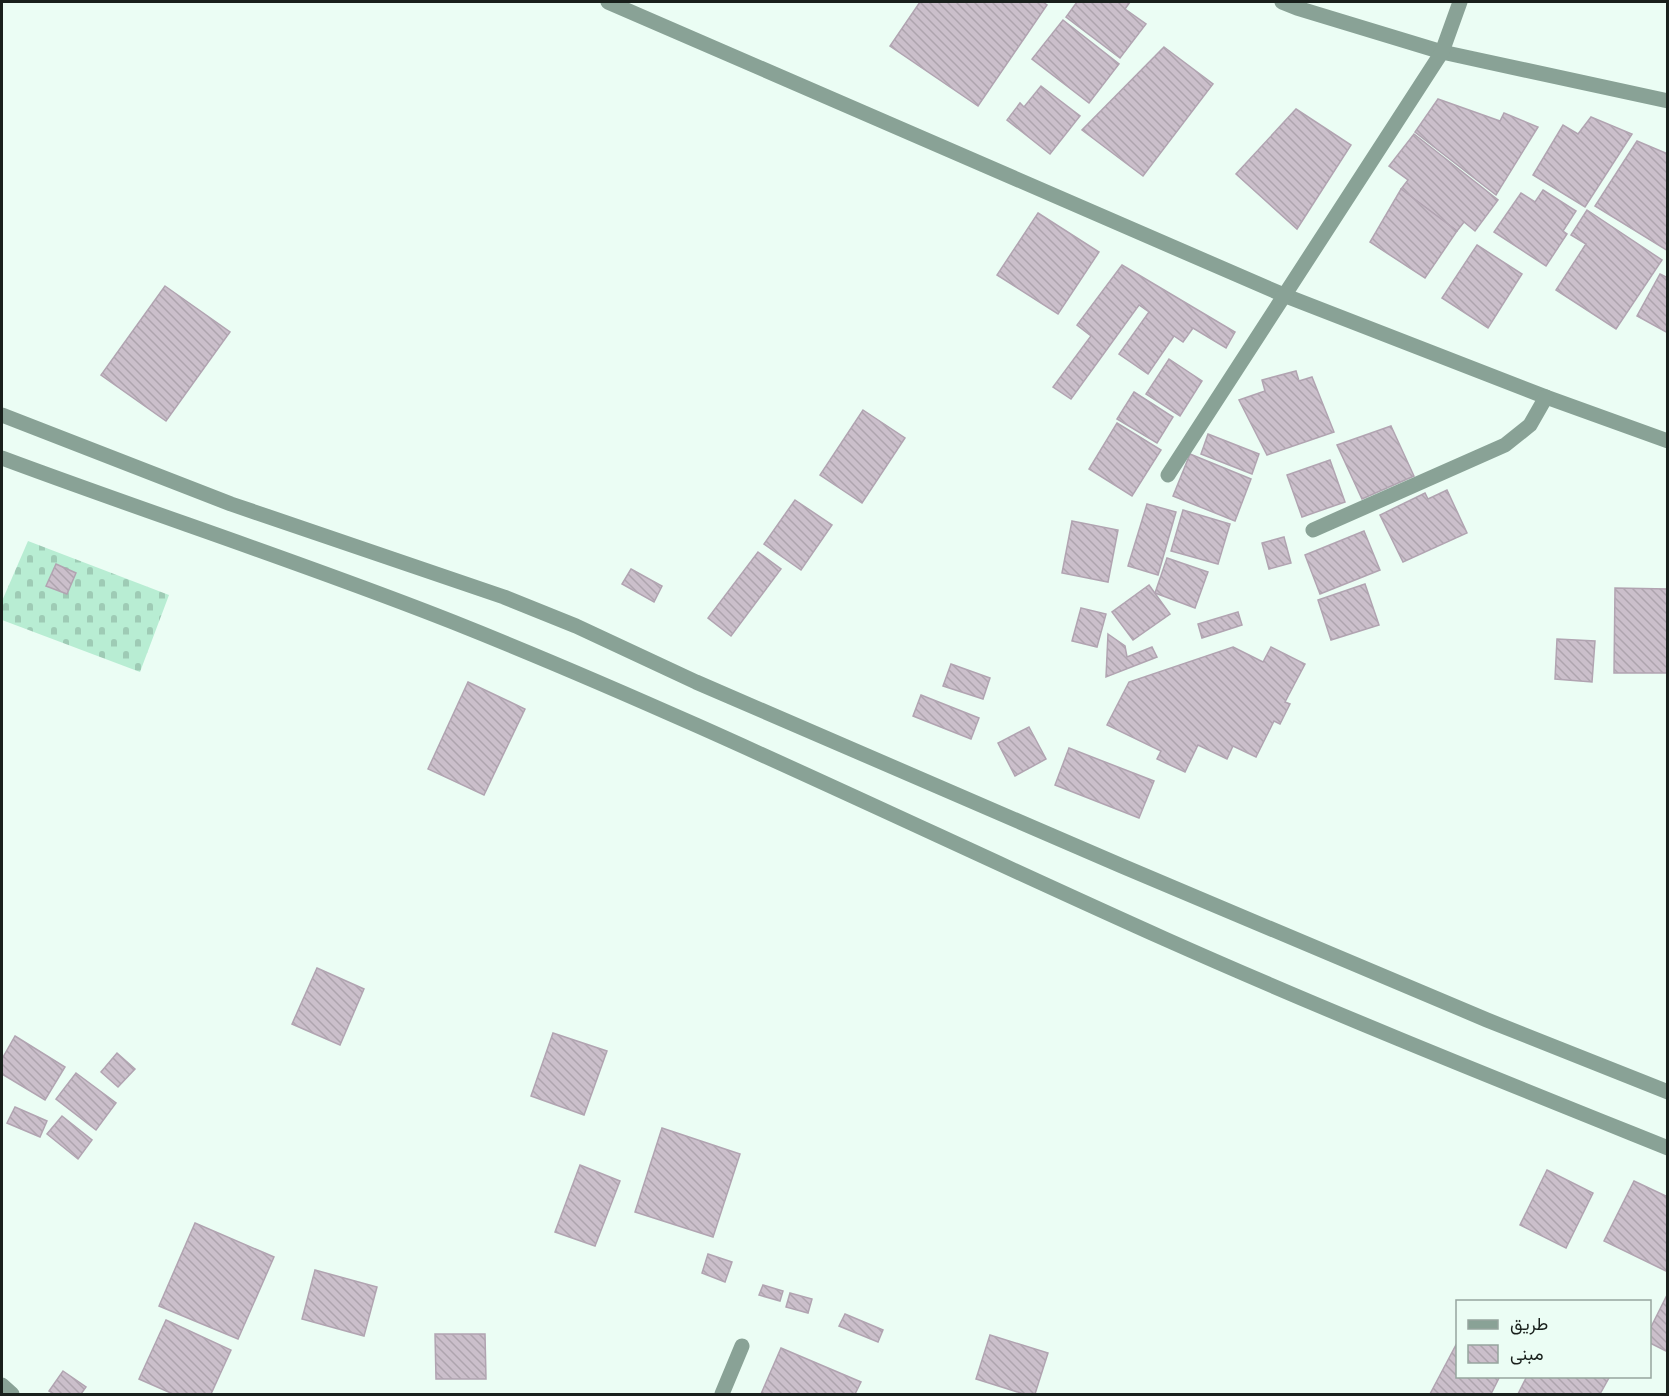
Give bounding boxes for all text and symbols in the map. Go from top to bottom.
legend [1456,1300,1651,1378]
text: طريق [1510,1312,1548,1336]
text: مبنى [1510,1342,1544,1366]

